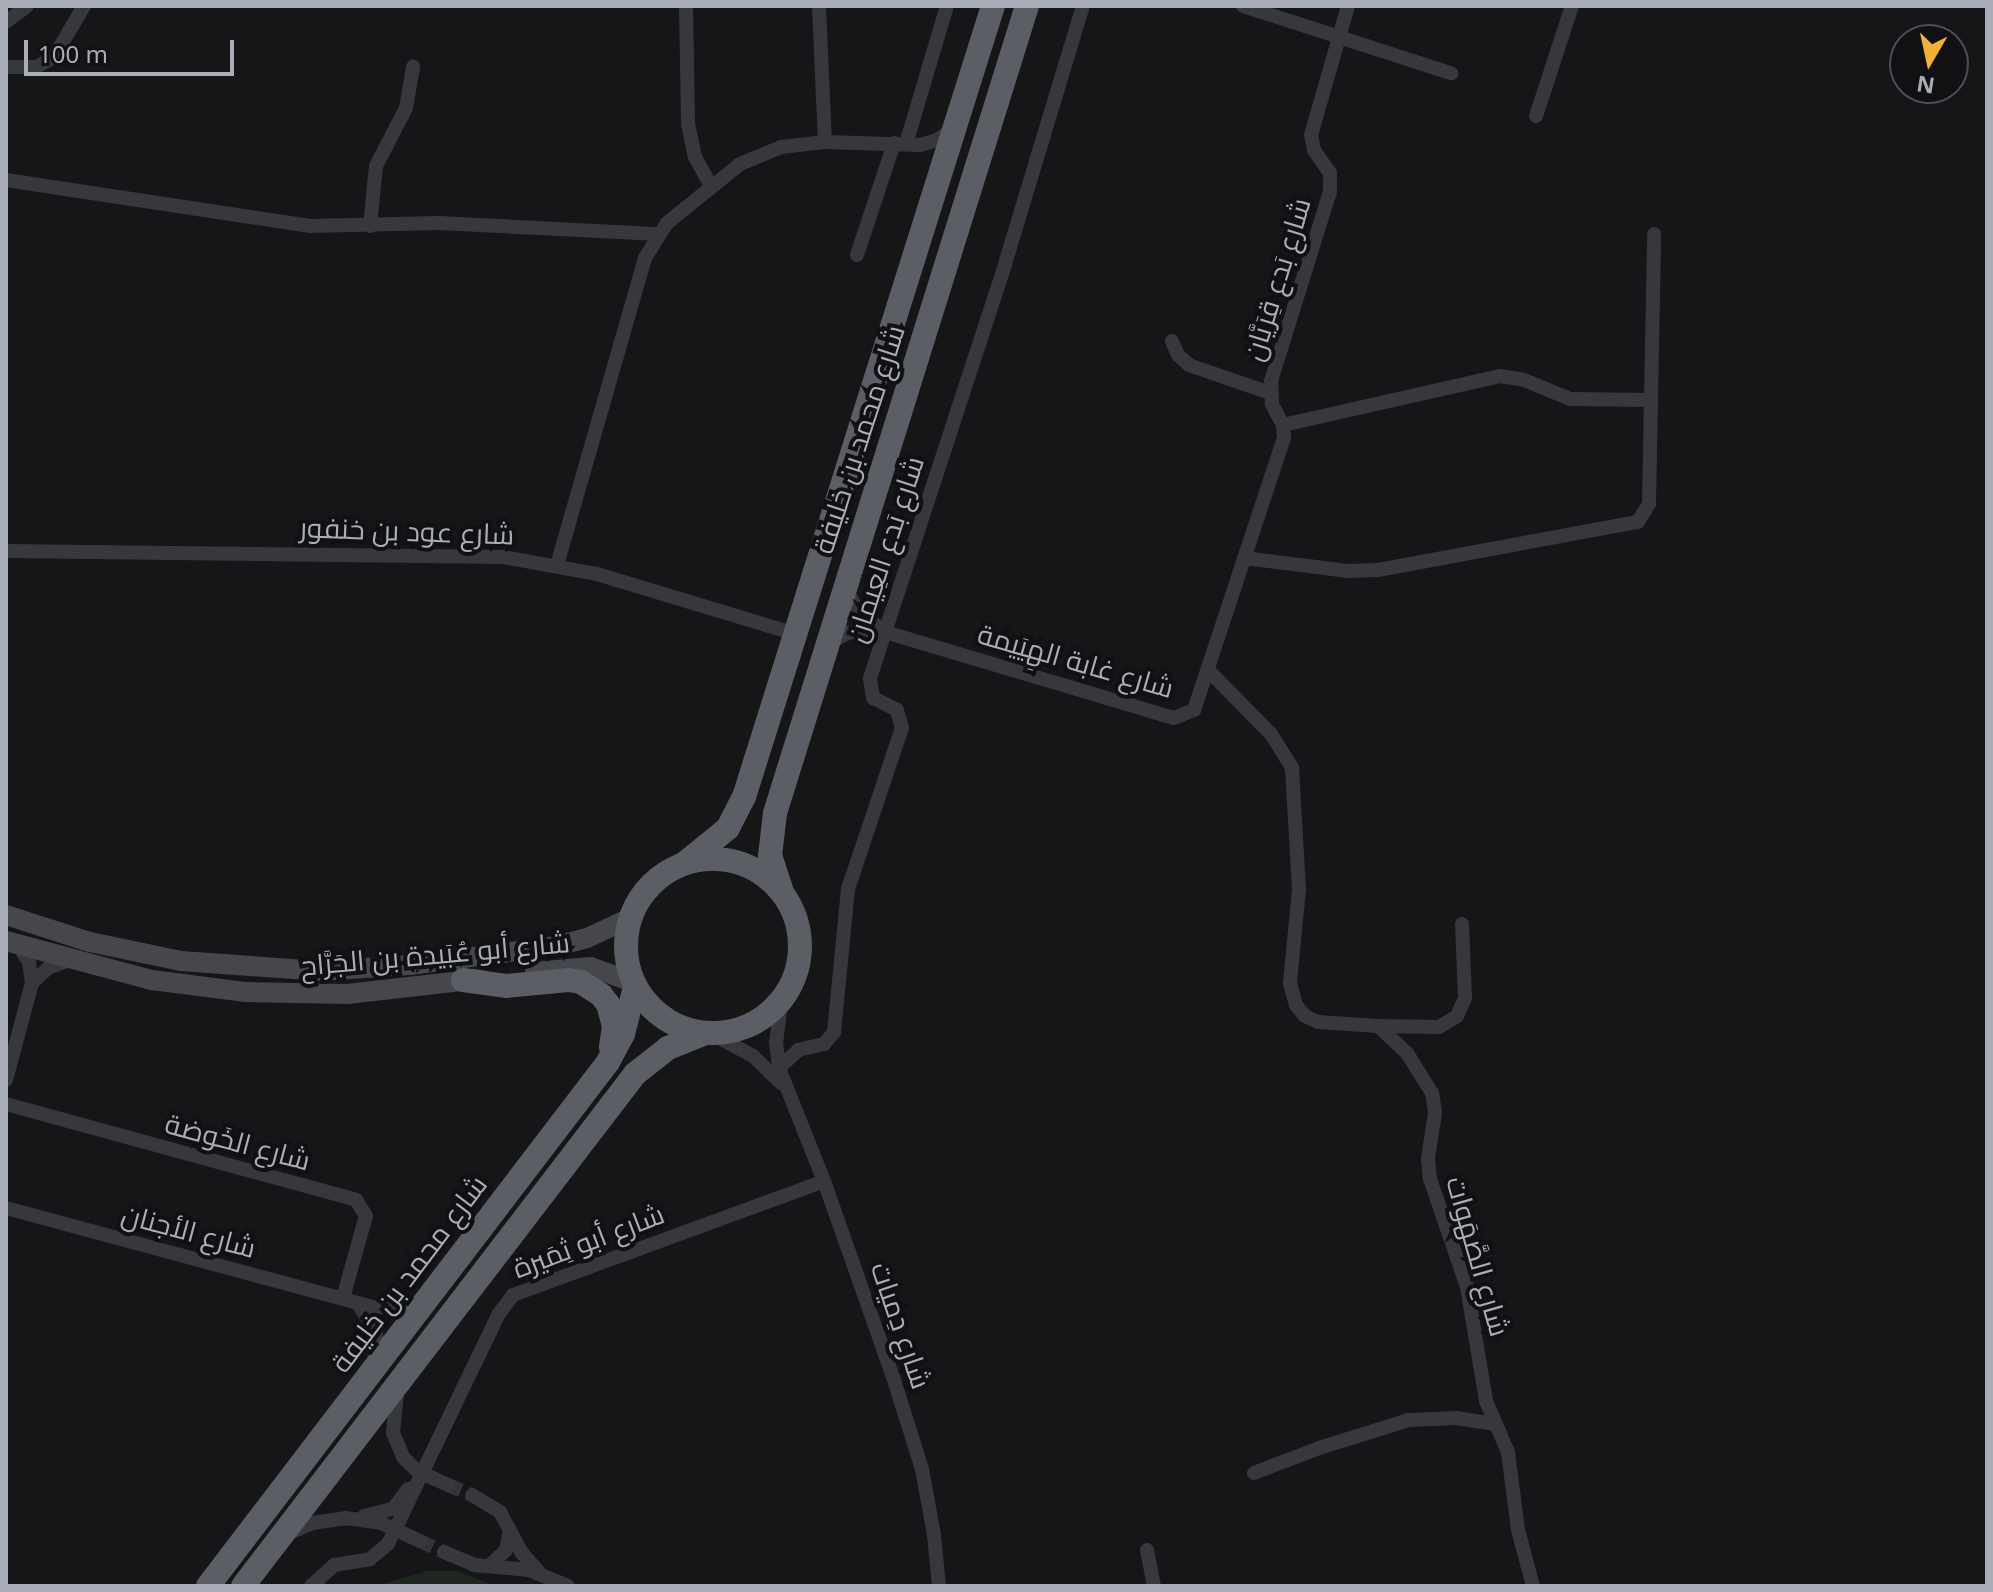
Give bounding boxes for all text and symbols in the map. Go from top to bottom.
scale bar [28,24,238,74]
north arrow [1889,24,1969,104]
text: 100 m [38,37,108,70]
text: N [1914,70,1937,102]
street label: شارع بَدع قِرَيَّان [1235,193,1317,365]
street label: شارع محمد بن خليفة [805,320,911,558]
street label: شارع بَدع العِيمان [838,452,930,646]
street label: شارع عود بن خنفور [299,509,515,551]
street label: شارع غابة الهِيَيمة [974,616,1178,704]
street label: شارع أبو عُبَيدة بن الجَرَّاح [299,924,571,982]
street label: شارع الخَوضة [162,1105,314,1177]
street label: شارع محمد بن خليفة [323,1168,493,1378]
street label: شارع الصَّهَوات [1440,1172,1518,1340]
street label: شارع الأجنان [118,1196,260,1264]
street label: شارع أبو ثِمَيرة [508,1196,668,1284]
street label: شارع دِميات [865,1257,939,1393]

